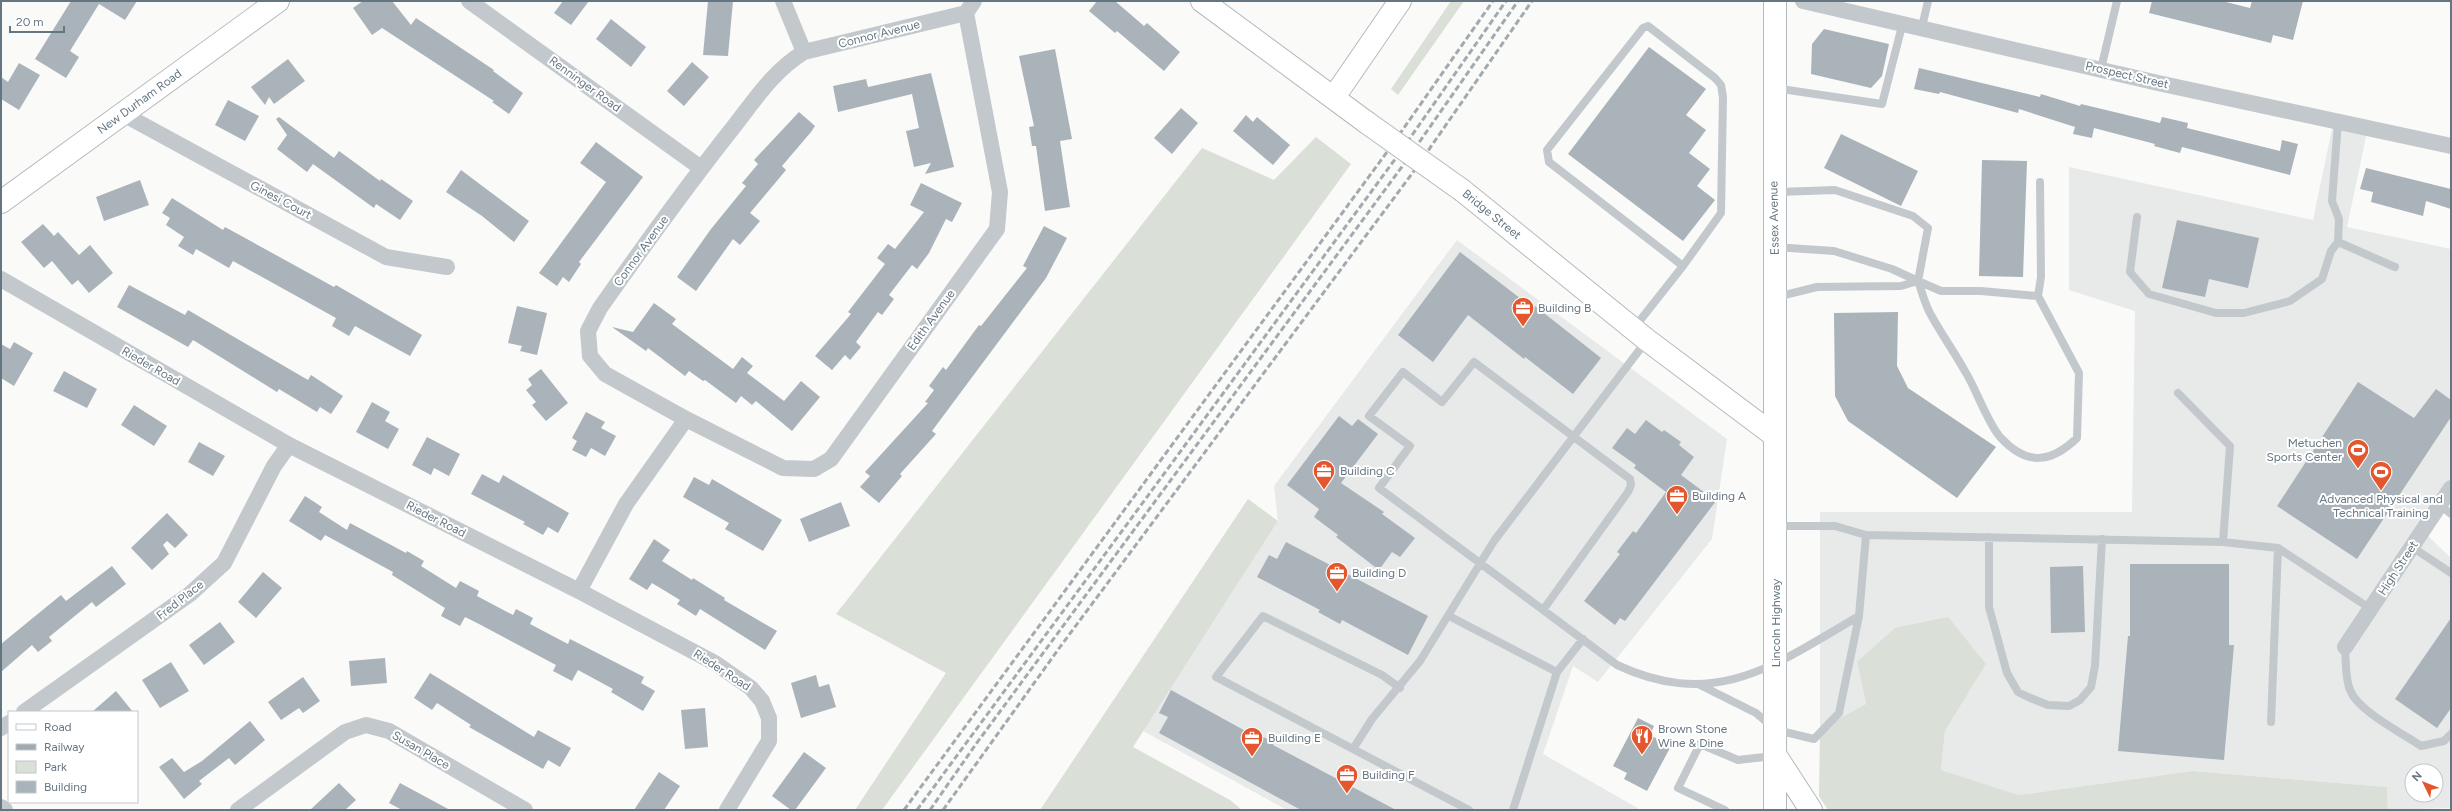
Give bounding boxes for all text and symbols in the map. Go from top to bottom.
scale bar [10,8,64,34]
text: 20 m [16,15,44,29]
street label: Connor Avenue [837,17,922,51]
street label: Renninger Road [546,53,624,115]
street label: Prospect Street [2084,59,2170,91]
street label: New Durham Road [94,66,184,137]
street label: Ginesi Court [248,178,314,222]
street label: Essex Avenue [1766,180,1782,255]
street label: Bridge Street [1460,186,1524,243]
street label: Connor Avenue [611,213,671,289]
street label: Edith Avenue [904,287,958,353]
office icon: Building B [1510,295,1536,328]
place label: Building B [1538,301,1591,315]
street label: Rieder Road [119,344,183,388]
place label: Metuchen Sports Center [2266,436,2342,464]
sports icon: Metuchen Sports Center [2345,437,2371,470]
office icon: Building C [1311,458,1337,491]
sports icon: Advanced Physical and Technical Training [2368,459,2394,492]
place label: Building C [1340,464,1395,478]
office icon: Building A [1664,483,1690,516]
place label: Building A [1692,489,1746,503]
place label: Advanced Physical and Technical Training [2319,492,2443,520]
street label: Rieder Road [404,498,468,540]
street label: High Street [2375,538,2421,598]
office icon: Building D [1324,560,1350,593]
place label: Building D [1352,566,1406,580]
street label: Fred Place [154,577,207,623]
street label: Lincoln Highway [1769,578,1783,667]
street label: Rieder Road [691,646,753,694]
legend [8,711,138,803]
text: Road [44,720,72,734]
place label: Brown Stone Wine & Dine [1658,722,1728,750]
restaurant icon: Brown Stone Wine & Dine [1629,723,1655,756]
office icon: Building E [1239,725,1265,758]
street label: Susan Place [390,728,453,772]
place label: Building E [1268,731,1321,745]
text: Railway [44,740,85,754]
text: Park [44,760,67,774]
office icon: Building F [1334,762,1360,795]
north arrow [2404,763,2444,803]
place label: Building F [1362,768,1415,782]
text: N [2409,769,2425,784]
text: Building [44,780,87,794]

